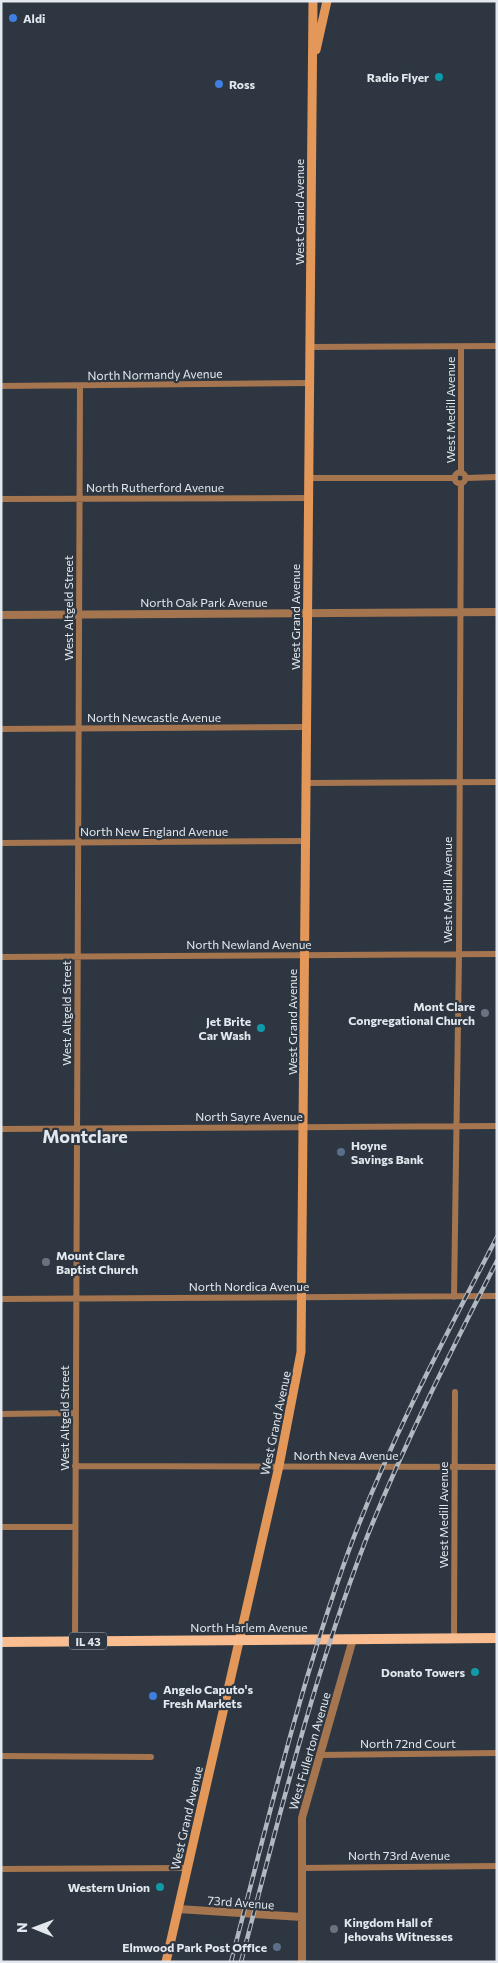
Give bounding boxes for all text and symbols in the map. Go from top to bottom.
place label: Aldi [23,11,45,25]
marker: Aldi [7,12,19,24]
place label: Radio Flyer [367,70,429,84]
marker: Radio Flyer [433,71,445,83]
place label: Ross [229,77,255,91]
marker: Ross [213,78,225,90]
street label: West Grand Avenue [292,159,306,265]
street label: West Medill Avenue [443,357,457,463]
street label: North Normandy Avenue [87,366,223,382]
street label: North Rutherford Avenue [86,480,224,494]
street label: West Altgeld Street [61,555,75,661]
street label: West Grand Avenue [288,564,302,670]
street label: North Oak Park Avenue [140,595,268,609]
street label: North Newcastle Avenue [87,710,221,724]
street label: North New England Avenue [80,824,228,838]
street label: West Medill Avenue [440,837,454,943]
street label: North Newland Avenue [186,937,312,951]
street label: West Altgeld Street [59,960,73,1066]
street label: West Grand Avenue [285,969,299,1075]
place label: Mont Clare Congregational Church [348,999,475,1027]
marker: Mont Clare Congregational Church [479,1007,491,1019]
place label: Jet Brite Car Wash [198,1014,251,1042]
marker: Jet Brite Car Wash [255,1022,267,1034]
street label: North Sayre Avenue [195,1109,303,1123]
district label: Montclare [42,1125,128,1147]
place label: Hoyne Savings Bank [351,1138,424,1166]
marker: Hoyne Savings Bank [335,1146,347,1158]
place label: Mount Clare Baptist Church [56,1248,138,1276]
marker: Mount Clare Baptist Church [40,1256,52,1268]
street label: North Nordica Avenue [189,1279,309,1293]
street label: West Altgeld Street [57,1365,71,1471]
street label: West Grand Avenue [257,1370,293,1476]
street label: North Neva Avenue [294,1448,398,1462]
street label: West Medill Avenue [436,1462,450,1568]
street label: North Harlem Avenue [190,1620,308,1634]
road number: IL 43 [69,1632,107,1650]
place label: Donato Towers [381,1665,465,1679]
marker: Donato Towers [469,1666,481,1678]
place label: Angelo Caputo's Fresh Markets [163,1682,253,1710]
marker: Angelo Caputo's Fresh Markets [147,1690,159,1702]
street label: West Fullerton Avenue [285,1690,333,1812]
street label: North 72nd Court [360,1736,456,1750]
street label: West Grand Avenue [167,1765,205,1871]
street label: North 73rd Avenue [348,1848,450,1862]
place label: Western Union [68,1880,150,1894]
marker: Western Union [154,1881,166,1893]
street label: 73rd Avenue [207,1893,275,1911]
north arrow [10,1903,60,1953]
place label: Kingdom Hall of Jehovahs Witnesses [344,1915,453,1944]
text: N [13,1922,30,1933]
marker: Kingdom Hall of Jehovahs Witnesses [328,1923,340,1935]
place label: Elmwood Park Post Office [122,1940,267,1954]
marker: Elmwood Park Post Office [271,1941,283,1953]

